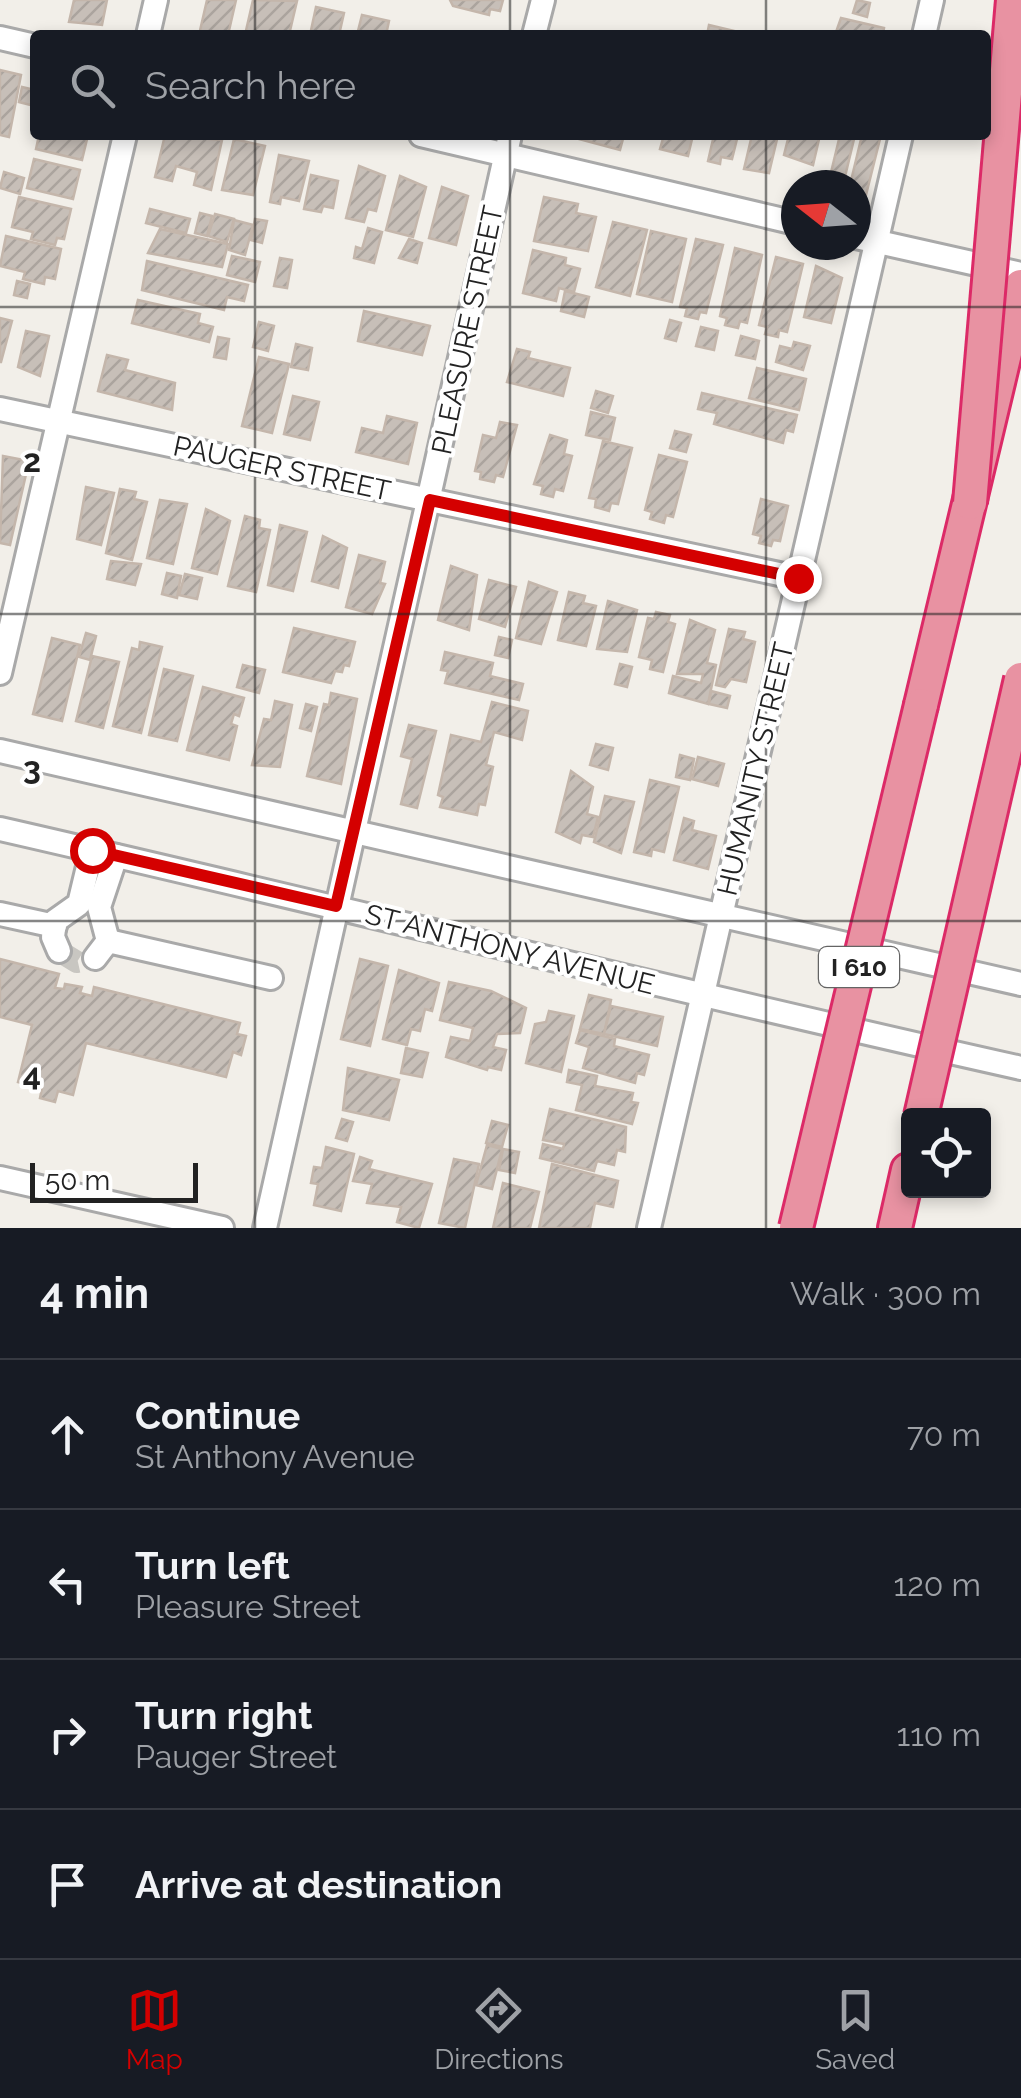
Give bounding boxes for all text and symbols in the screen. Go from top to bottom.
search box [30,30,991,140]
icon: search [65,58,120,113]
text: Search here [145,63,356,108]
north arrow [781,170,871,260]
street label: PLEASURE STREET [425,203,510,458]
street label: PAUGER STREET [170,429,394,508]
text: 2 [23,442,41,479]
route end [776,556,822,602]
street label: HUMANITY STREET [710,639,801,899]
text: 3 [23,749,41,786]
route start [70,828,116,874]
street label: ST ANTHONY AVENUE [362,898,658,1001]
road number: I 610 [819,947,899,987]
text: 4 [23,1056,41,1093]
map controls [901,1108,991,1198]
button: locate [901,1108,991,1198]
scale bar [30,1158,198,1202]
text: 50 m [45,1164,110,1197]
text: 4 min [40,1269,149,1318]
text: Walk · 300 m [790,1275,981,1312]
text: Continue [135,1393,300,1438]
icon: ahead [40,1407,95,1462]
text: 70 m [907,1416,981,1453]
text: St Anthony Avenue [135,1438,415,1475]
text: Turn left [135,1543,290,1588]
icon: left [40,1557,95,1612]
text: 120 m [893,1566,981,1603]
text: Pleasure Street [135,1588,361,1625]
text: Turn right [135,1693,312,1738]
icon: right [40,1707,95,1762]
text: 110 m [896,1716,981,1753]
text: Pauger Street [135,1738,337,1775]
icon: arrive [40,1857,95,1912]
text: Arrive at destination [135,1862,502,1907]
tab: Map [126,1983,183,2076]
tab: Directions [434,1983,564,2076]
tab: Saved [815,1983,895,2076]

